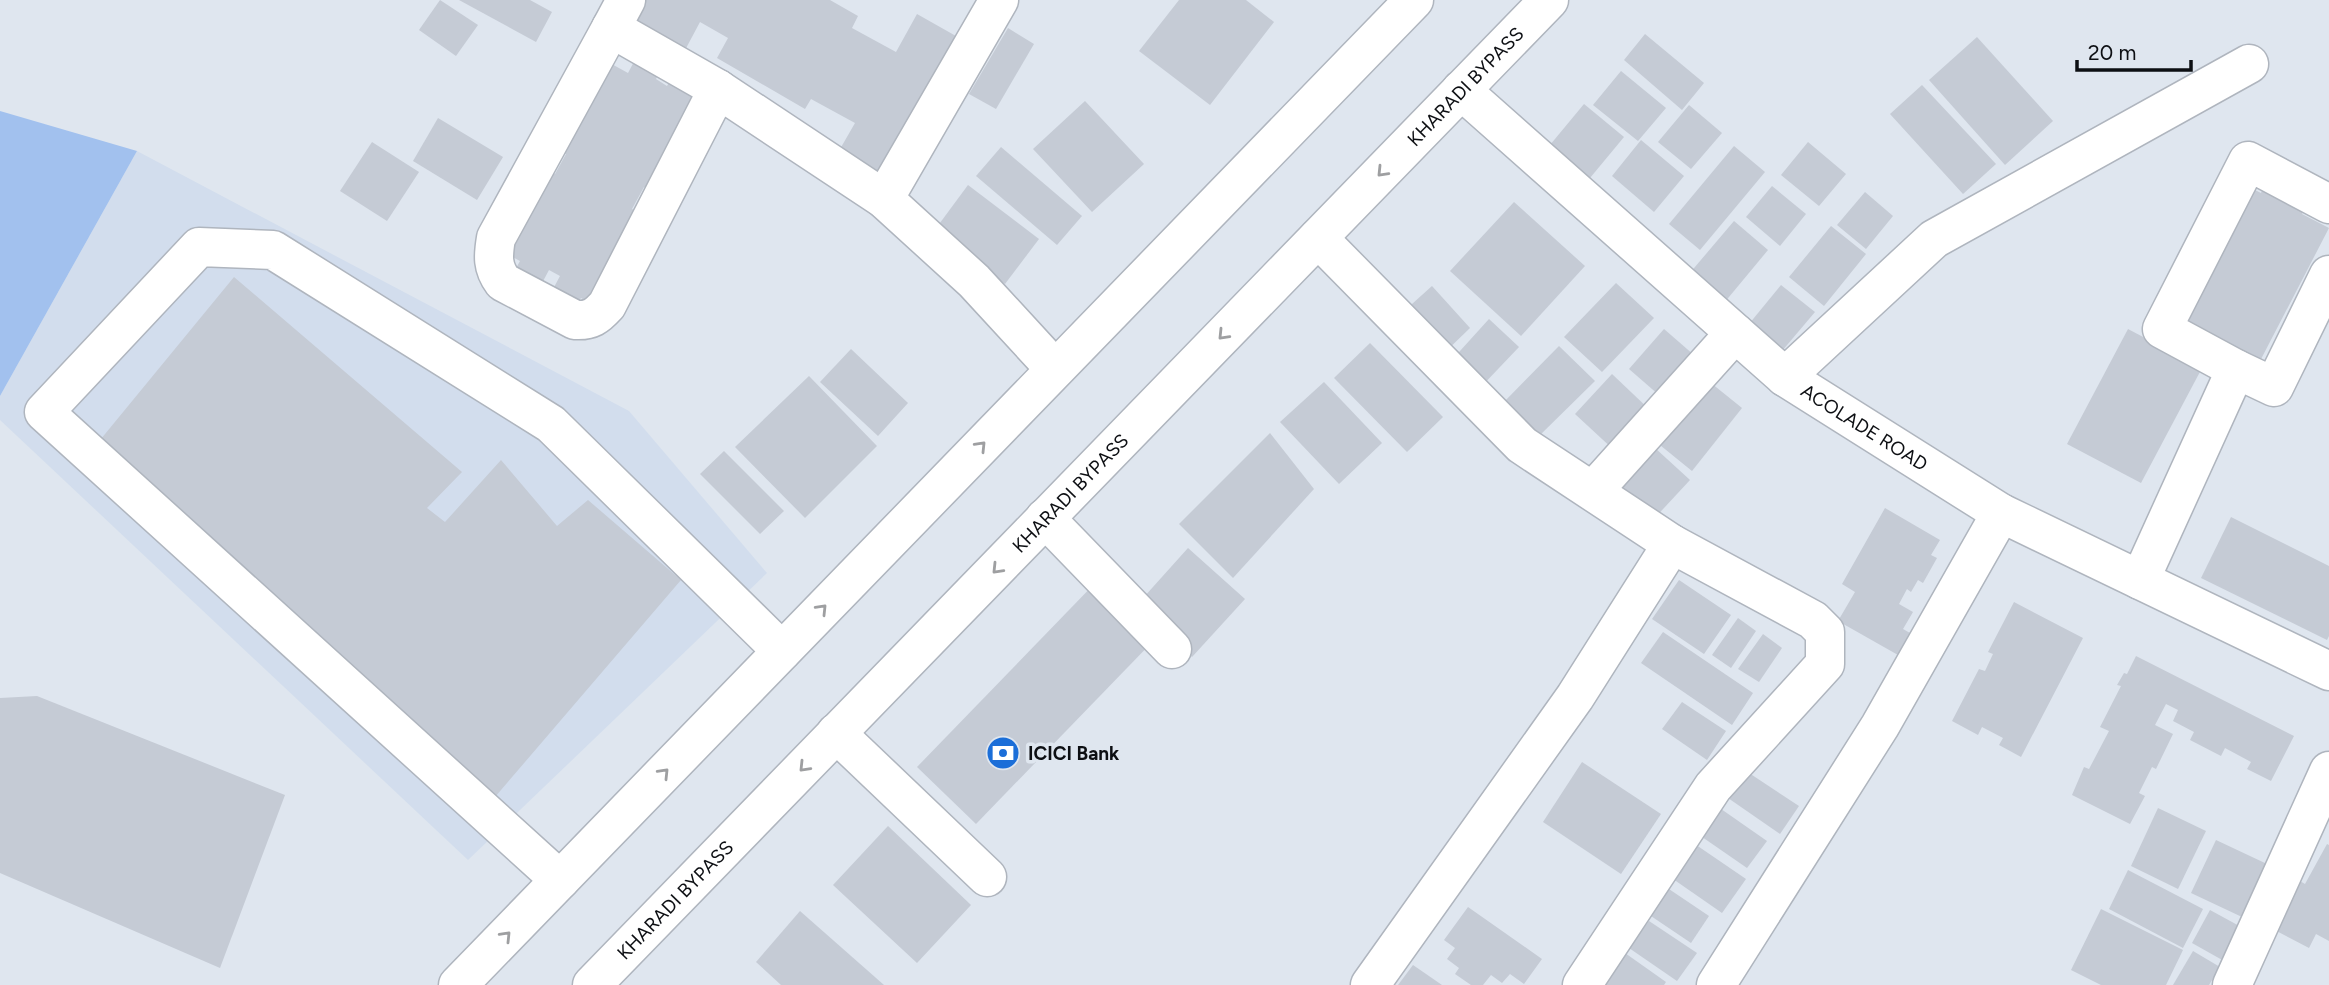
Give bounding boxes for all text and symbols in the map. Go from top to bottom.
street label: KHARADI BYPASS [1403,22,1528,151]
scale bar [2077,28,2191,72]
text: 20 m [2088,40,2136,65]
one-way arrow [1377,163,1390,176]
one-way arrow [1219,327,1232,340]
street label: ACOLADE ROAD [1797,379,1932,476]
street label: KHARADI BYPASS [1008,429,1133,558]
one-way arrow [972,441,985,454]
one-way arrow [992,560,1005,573]
one-way arrow [814,604,827,617]
bank icon: ICICI Bank [984,734,1022,772]
place label: ICICI Bank [1028,742,1120,765]
one-way arrow [799,759,812,772]
one-way arrow [656,768,669,781]
street label: KHARADI BYPASS [612,836,738,964]
one-way arrow [497,931,510,944]

